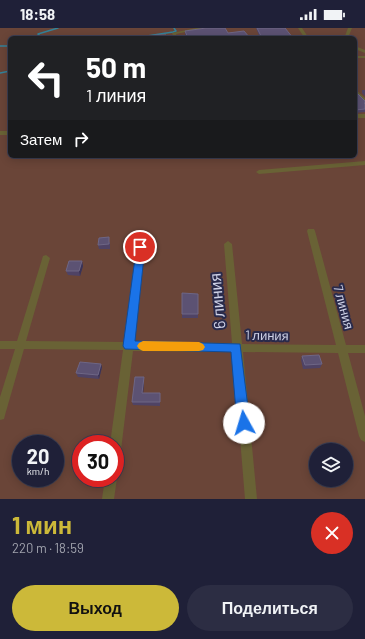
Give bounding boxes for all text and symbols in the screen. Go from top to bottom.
text: 18:58 [20,5,55,23]
text: 50 m [86,50,146,84]
icon: left [20,52,72,104]
text: 1 линия [86,84,146,106]
icon: right [70,128,92,150]
text: Затем [20,130,62,148]
pin [123,230,157,264]
icon: arrive [129,236,151,258]
street label: 6 линия [205,272,228,330]
street label: 7 линия [330,283,358,331]
street label: 1 линия [245,327,289,343]
position arrow [223,402,265,444]
speed limit sign: 30 [72,435,124,487]
map controls [309,443,353,487]
button: layers [309,443,353,487]
text: 20 [27,444,49,468]
text: km/h [27,465,49,477]
text: 1 мин [12,510,72,539]
button: close [311,512,353,554]
text: 220 m · 18:59 [12,540,84,556]
button: Выход [12,585,179,631]
button: Поделиться [187,585,353,631]

